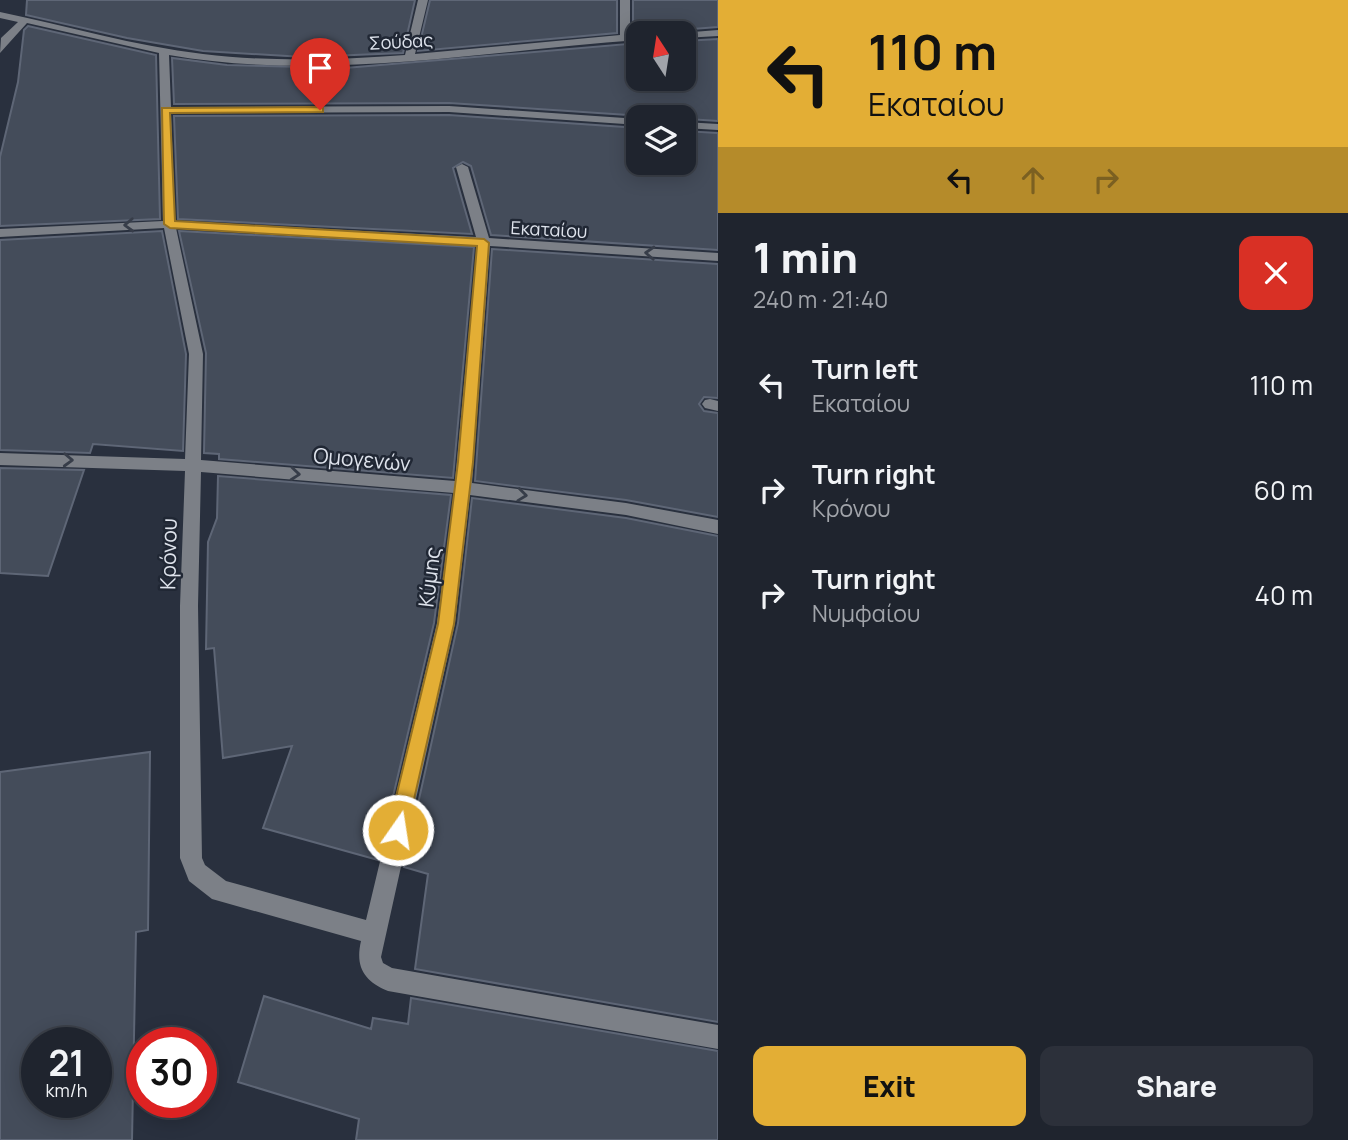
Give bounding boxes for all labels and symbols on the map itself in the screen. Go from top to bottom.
north arrow [626,21,696,91]
street label: Σούδας [368,27,434,55]
pin [290,38,350,110]
street label: Εκαταίου [510,215,588,243]
one-way arrow [124,217,134,233]
one-way arrow [644,246,655,261]
street label: Ομογενών [312,441,412,477]
one-way arrow [63,453,74,468]
one-way arrow [290,466,301,481]
one-way arrow [516,488,528,503]
street label: Κρόνου [153,518,183,590]
street label: Κύμης [411,545,447,609]
position arrow [361,793,435,867]
speed limit sign: 30 [126,1027,217,1118]

